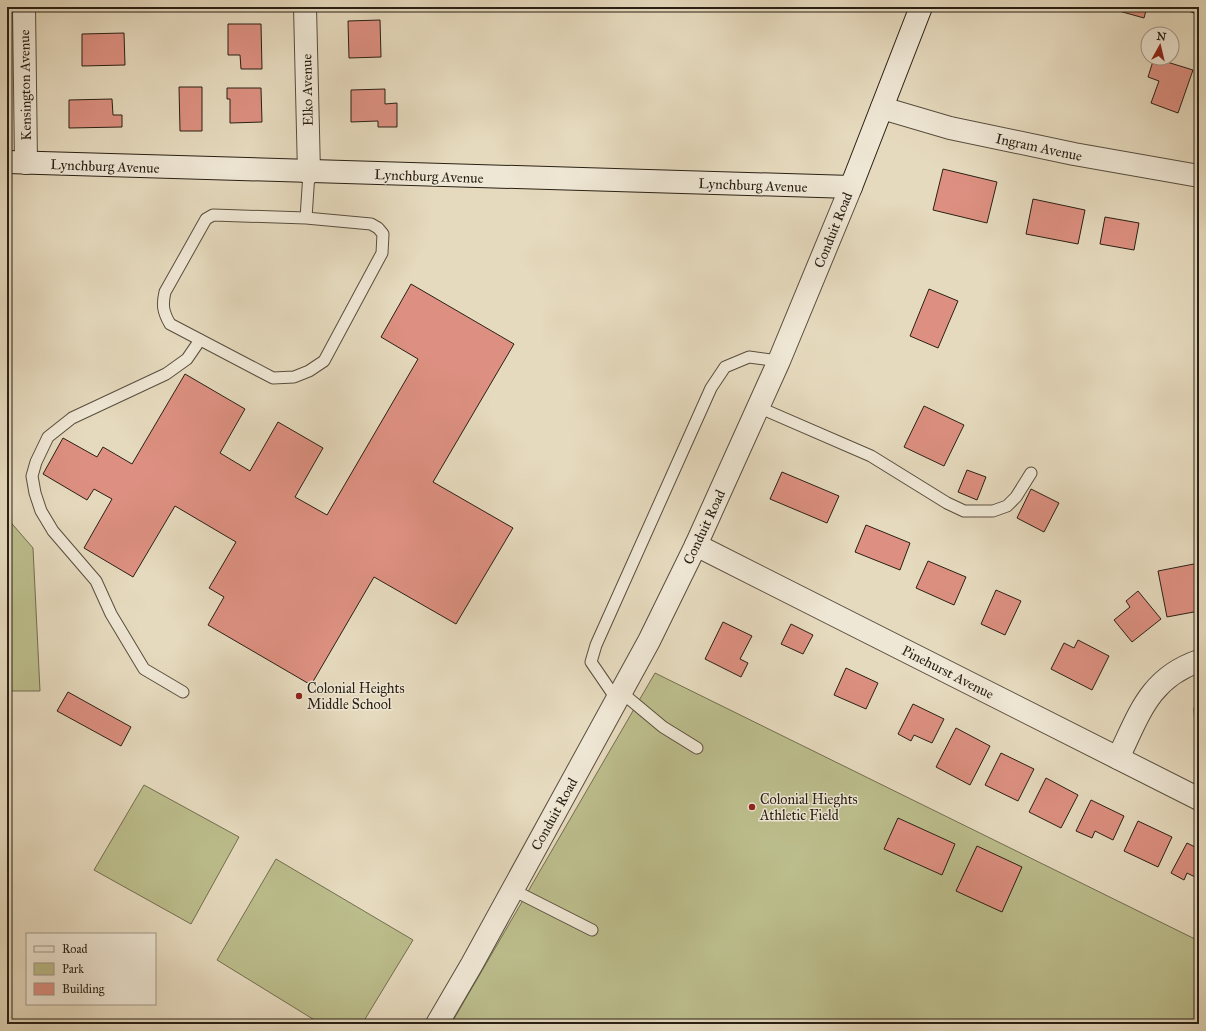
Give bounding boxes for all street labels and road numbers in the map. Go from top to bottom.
street label: Kensington Avenue [16,29,35,141]
street label: Elko Avenue [298,53,317,126]
street label: Ingram Avenue [994,130,1084,165]
street label: Lynchburg Avenue [50,156,160,177]
street label: Lynchburg Avenue [374,166,484,187]
street label: Lynchburg Avenue [698,175,808,196]
street label: Conduit Road [811,190,856,271]
street label: Conduit Road [680,487,729,567]
street label: Pinehurst Avenue [899,642,997,703]
street label: Conduit Road [528,775,581,854]

